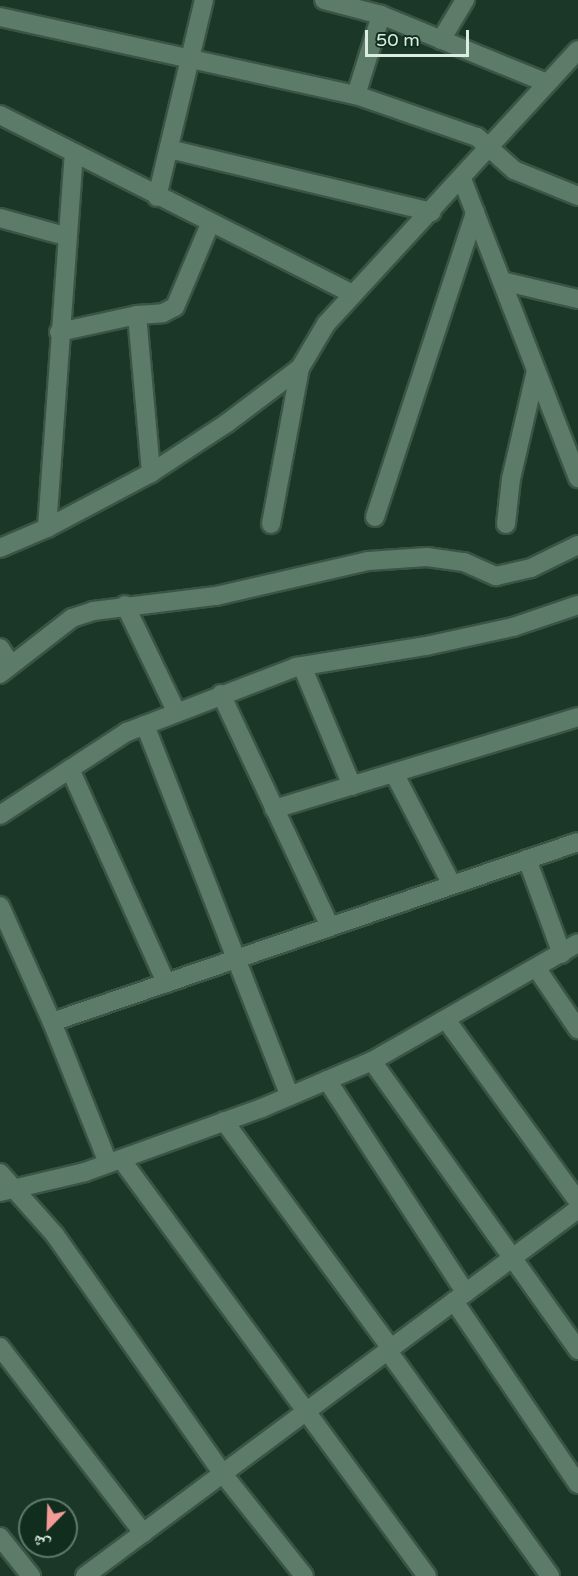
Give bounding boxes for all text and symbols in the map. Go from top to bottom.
scale bar [368,18,472,56]
text: 50 m [376,29,420,51]
north arrow [18,1498,78,1558]
text: ش [30,1530,53,1555]

